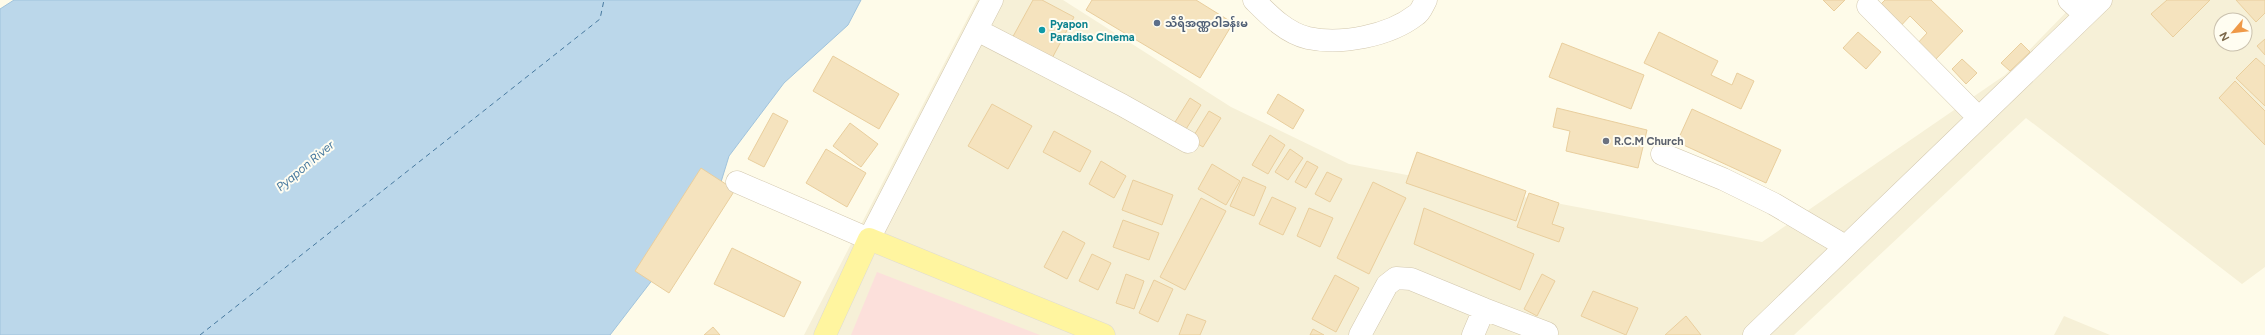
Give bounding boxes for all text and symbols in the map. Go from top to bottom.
north arrow [2213,12,2253,52]
place label: သီရိအဏ္ဏဝါခန်းမ [1165,16,1248,32]
place label: Pyapon Paradiso Cinema [1050,18,1135,44]
marker: သီရိအဏ္ဏဝါခန်းမ [1152,18,1162,28]
marker: Pyapon Paradiso Cinema [1037,25,1047,35]
text: N [2217,30,2232,43]
place label: R.C.M Church [1614,135,1684,148]
marker: R.C.M Church [1601,136,1611,146]
water label: Pyapon River [273,137,337,194]

